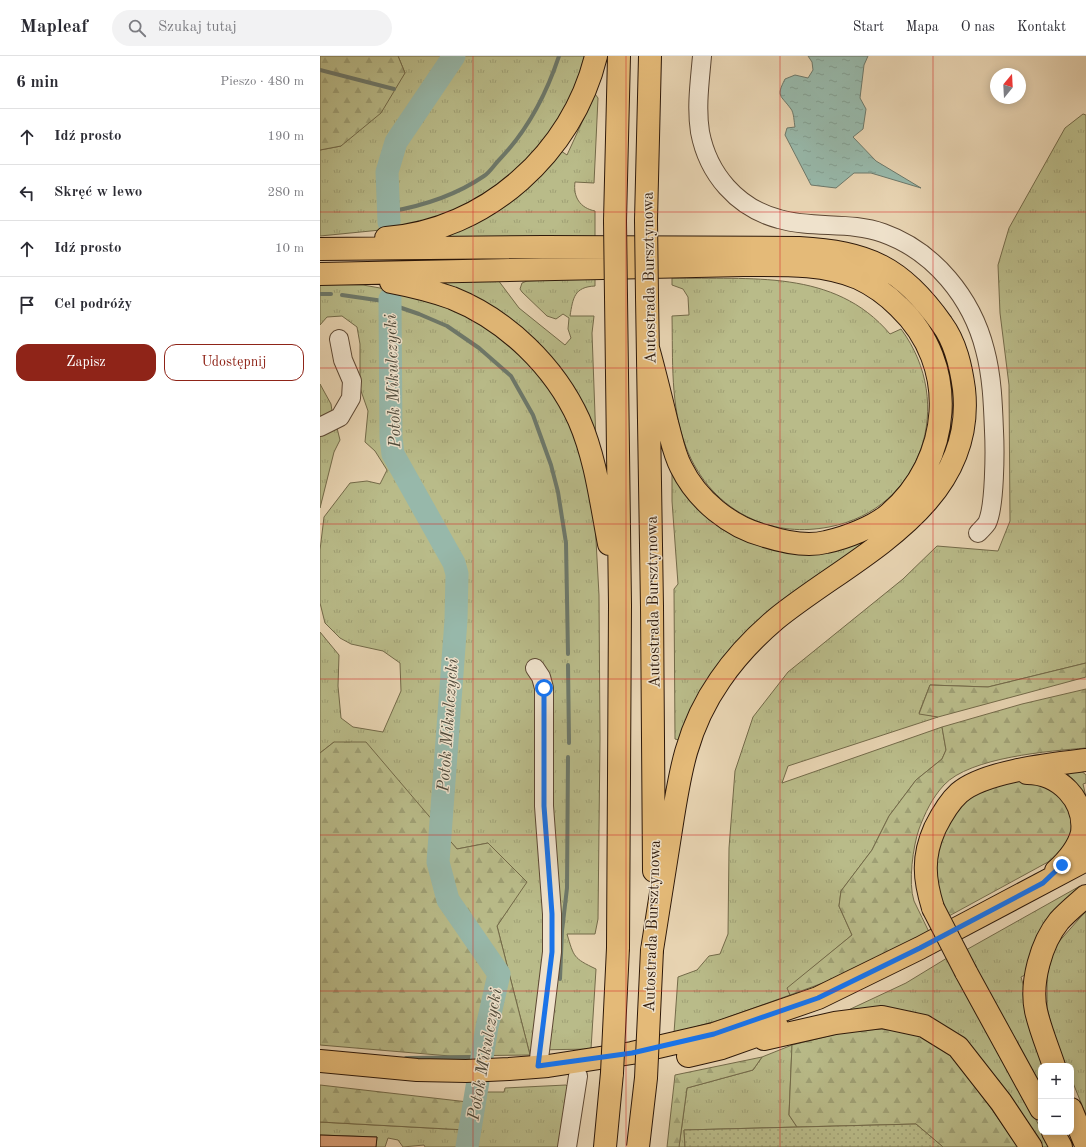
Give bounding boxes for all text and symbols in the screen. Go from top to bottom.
search box [112,10,392,46]
icon: search [126,17,148,39]
text: Mapleaf [20,18,88,37]
text: Szukaj tutaj [158,20,237,35]
text: Start [853,20,884,34]
text: Mapa [906,20,939,34]
text: O nas [961,20,995,34]
text: Kontakt [1017,20,1066,34]
north arrow [990,68,1026,104]
text: 6 min [16,74,59,91]
text: Pieszo · 480 m [220,75,304,88]
icon: ahead [16,126,38,148]
text: Idź prosto [54,129,121,144]
text: 190 m [267,130,304,143]
icon: left [16,182,38,204]
text: Skręć w lewo [54,185,142,200]
text: 280 m [267,186,304,199]
street label: Autostrada Bursztynowa [640,192,660,364]
icon: ahead [16,238,38,260]
text: Idź prosto [54,241,121,256]
text: 10 m [275,242,304,255]
icon: arrive [16,294,38,316]
text: Cel podróży [54,297,132,312]
water label: Potok Mikulczycki [383,313,404,449]
button: Zapisz [16,344,156,381]
button: Udostępnij [164,344,304,381]
street label: Autostrada Bursztynowa [644,516,664,688]
water label: Potok Mikulczycki [435,657,462,793]
route start [535,679,553,697]
street label: Autostrada Bursztynowa [642,840,664,1012]
route end [1053,856,1071,874]
water label: Potok Mikulczycki [465,987,506,1123]
map controls [1038,1063,1074,1135]
button: + [1038,1063,1074,1099]
button: − [1038,1099,1074,1135]

